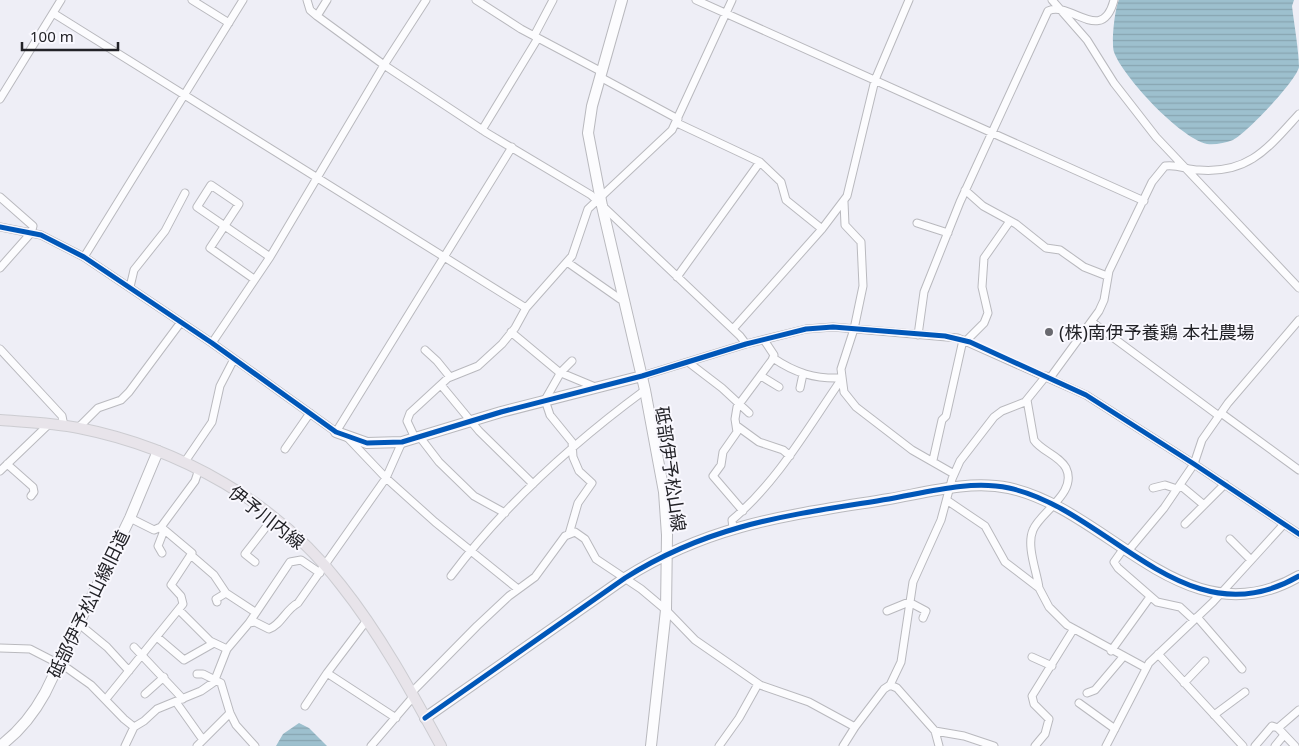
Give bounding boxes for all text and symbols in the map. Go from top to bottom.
scale bar [22,20,119,52]
text: 100 m [30,26,74,46]
place label: (株)南伊予養鶏 本社農場 [1059,320,1254,344]
marker: (株)南伊予養鶏 本社農場 [1043,326,1055,338]
street label: 砥部伊予松山線 [650,405,692,533]
street label: 伊予川内線 [224,480,310,554]
street label: 砥部伊予松山線旧道 [42,526,134,682]

